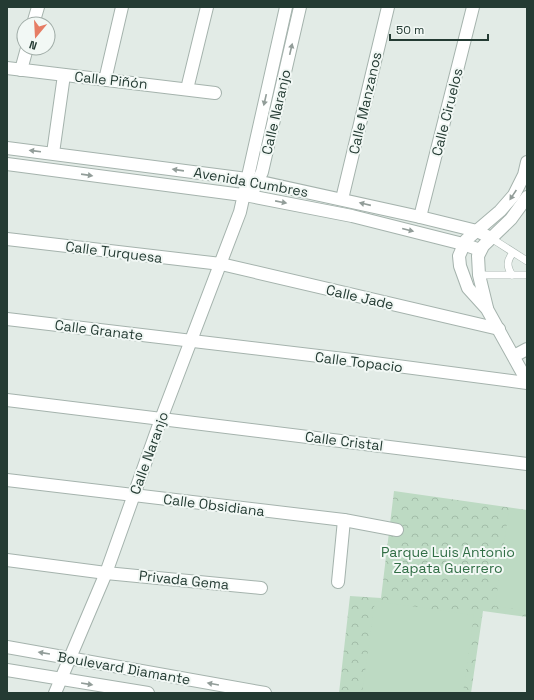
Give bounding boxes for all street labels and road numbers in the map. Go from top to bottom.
street label: Calle Manzanos [344,50,386,156]
street label: Calle Ciruelos [427,66,467,158]
street label: Calle Piñón [74,67,148,93]
street label: Calle Naranjo [257,68,295,156]
street label: Avenida Cumbres [192,163,310,201]
street label: Calle Turquesa [65,237,163,267]
street label: Calle Jade [324,280,396,314]
street label: Calle Granate [54,316,144,344]
street label: Calle Topacio [314,348,404,376]
street label: Calle Naranjo [126,409,172,497]
street label: Calle Cristal [304,427,384,455]
street label: Calle Obsidiana [162,490,266,520]
street label: Privada Gema [138,566,230,594]
street label: Boulevard Diamante [56,647,192,689]

